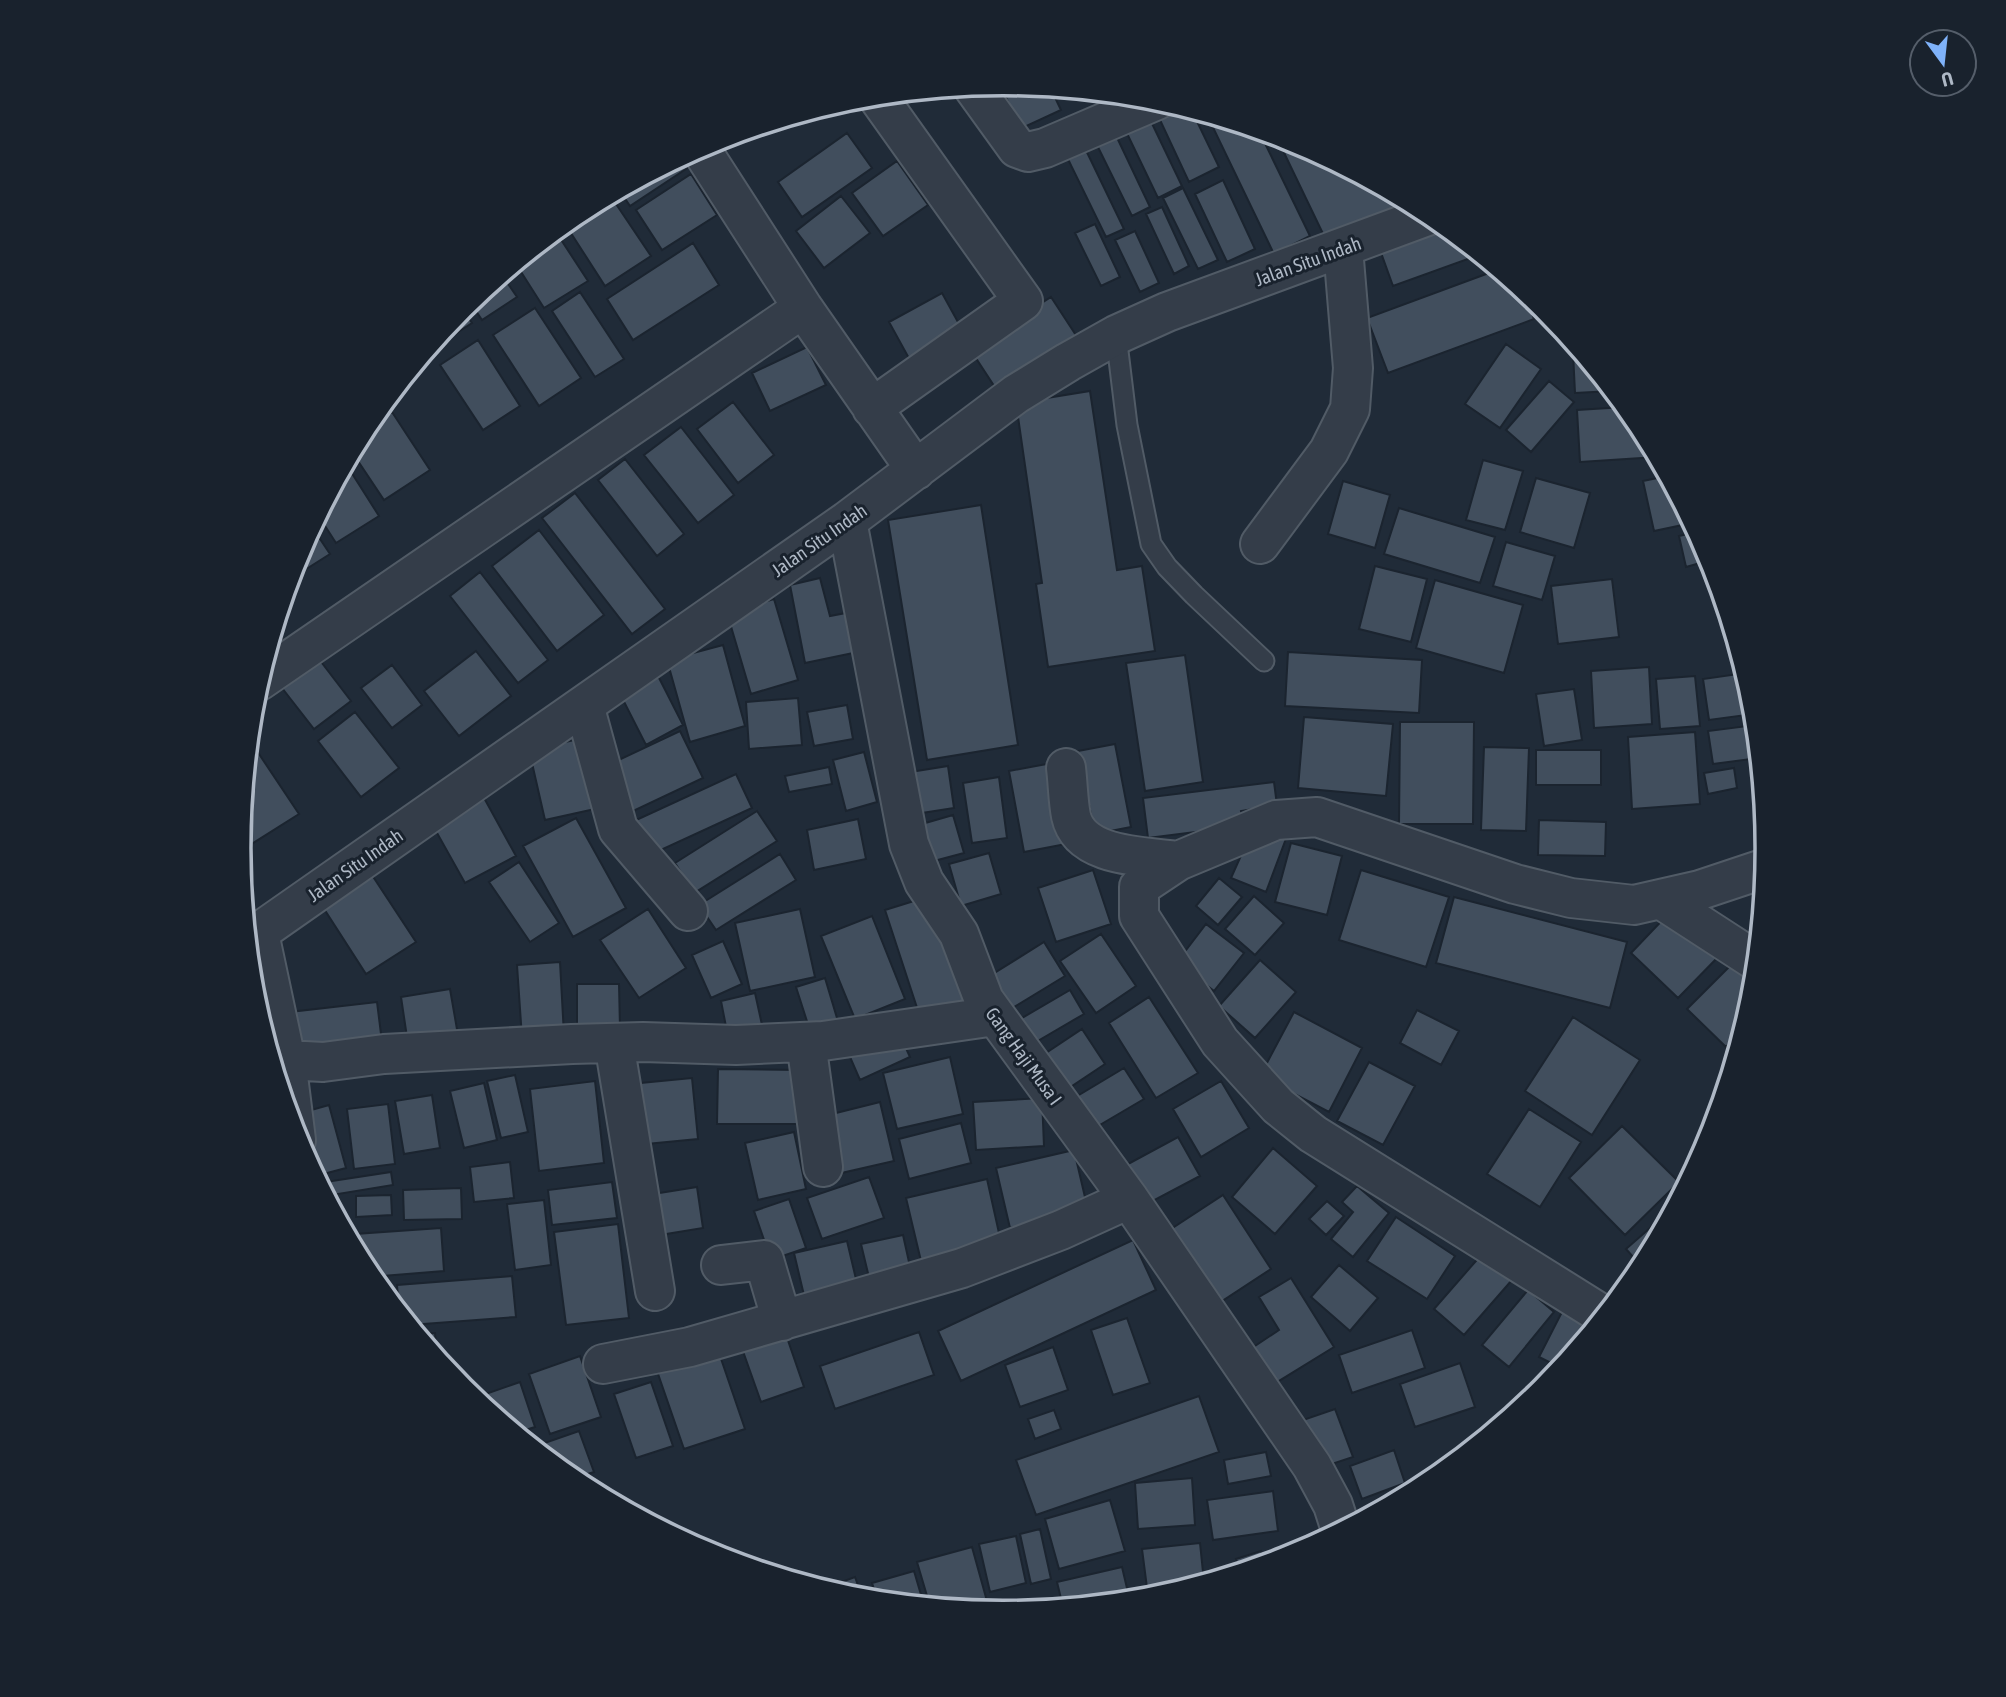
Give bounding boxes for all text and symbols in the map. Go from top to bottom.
north arrow [1908,28,1978,98]
text: U [1939,67,1956,91]
street label: Jalan Situ Indah [1252,232,1364,290]
street label: Jalan Situ Indah [767,499,871,581]
street label: Jalan Situ Indah [303,824,407,906]
street label: Gang Haji Musa I [981,1003,1067,1109]

